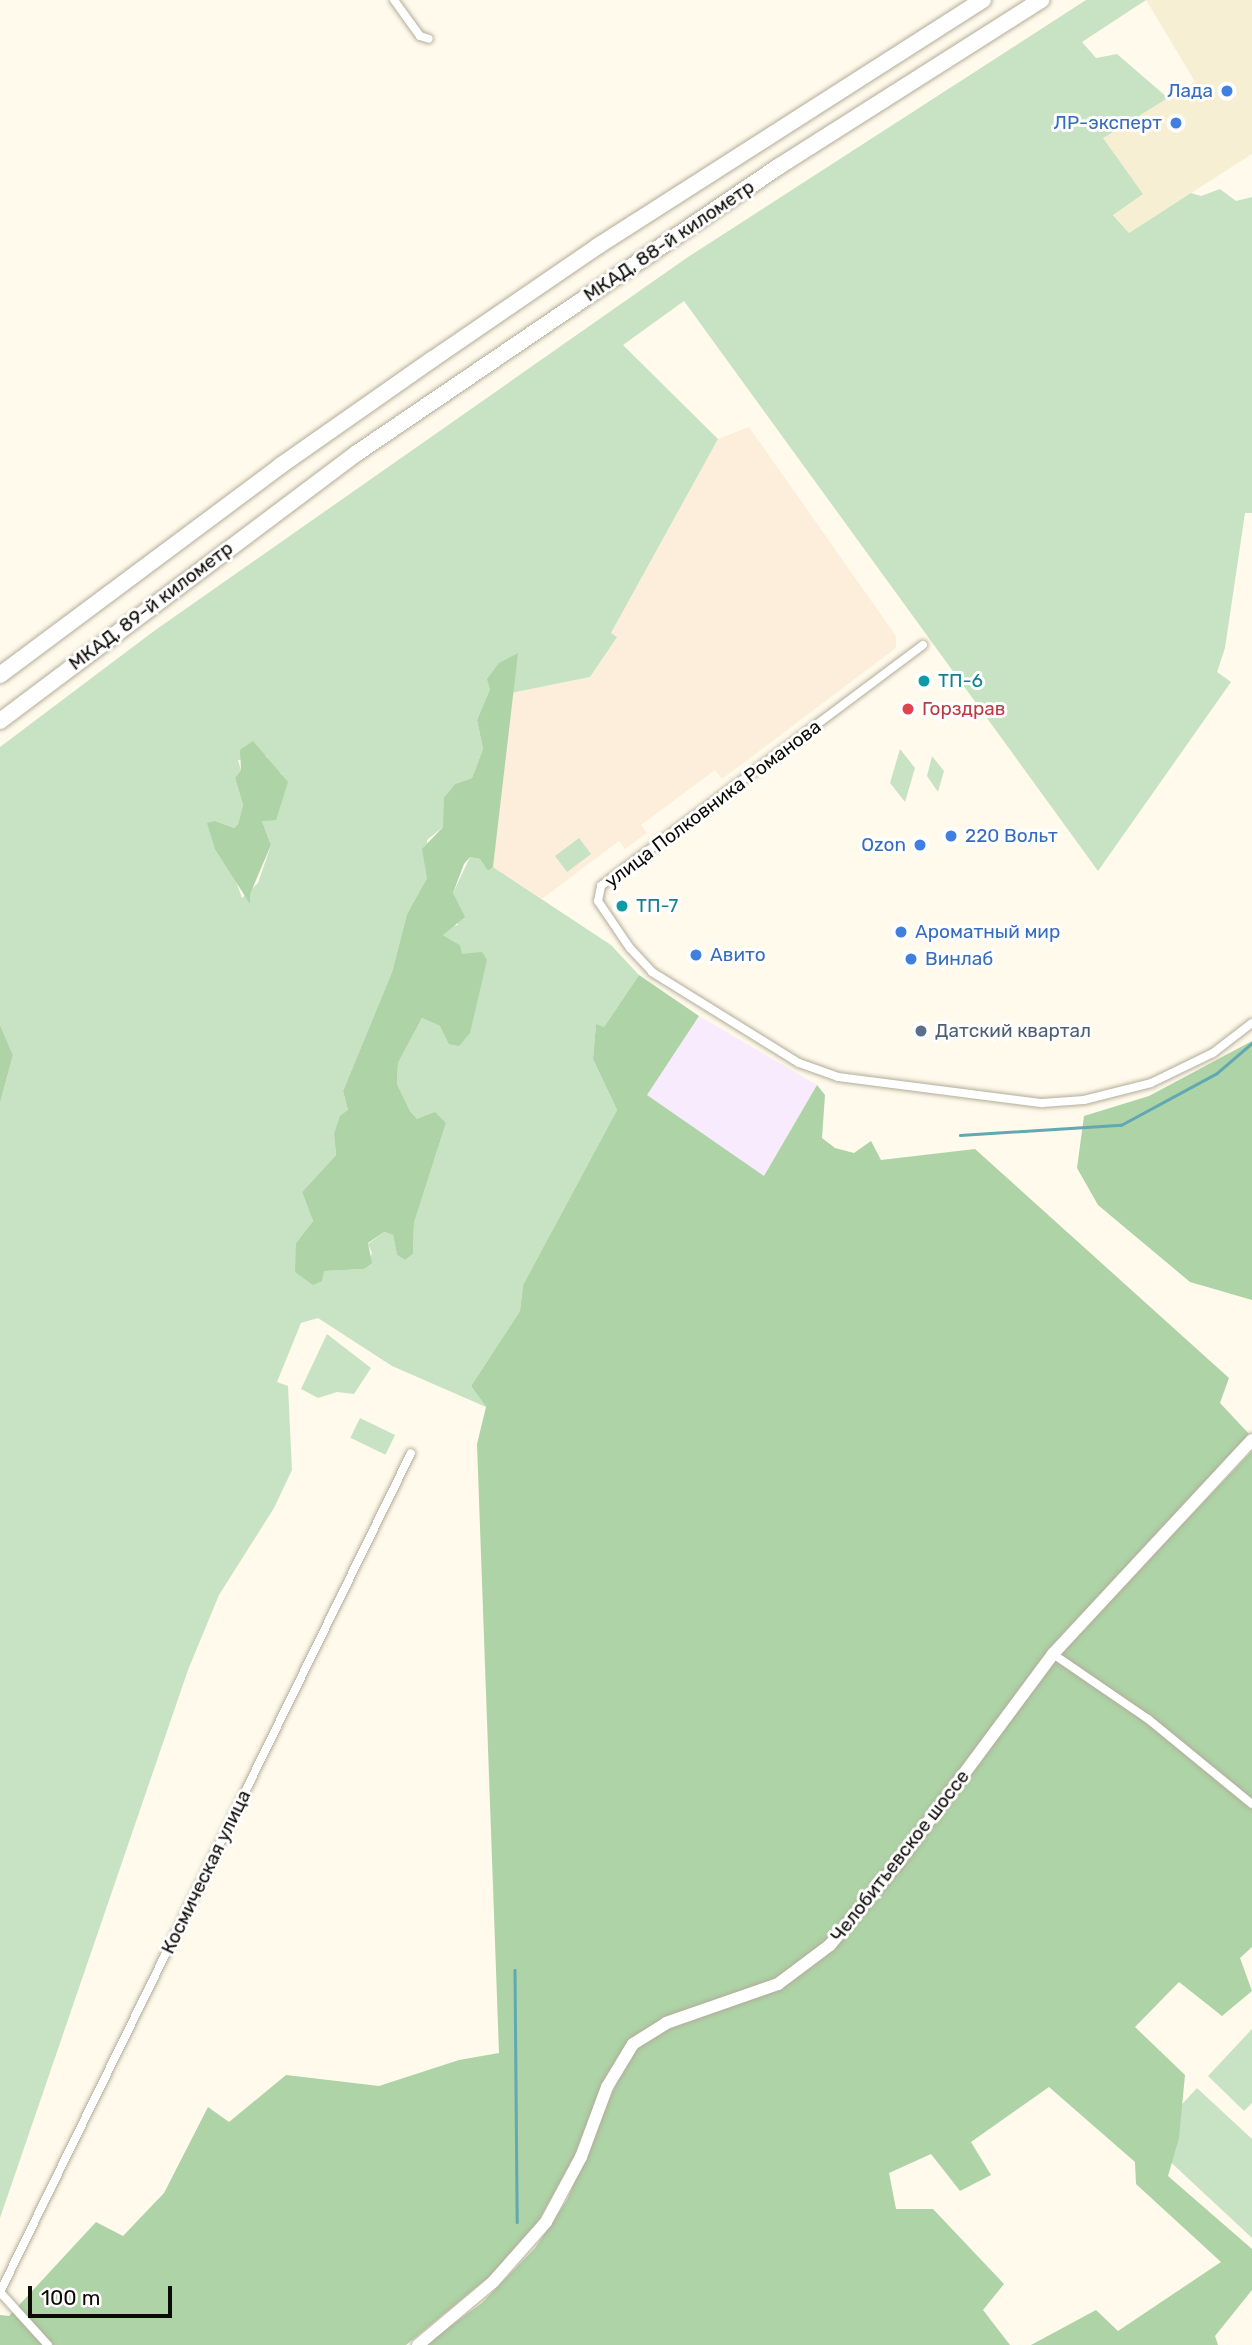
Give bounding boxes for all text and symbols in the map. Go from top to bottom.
place label: Лада [1167,80,1213,102]
marker: Лада [1219,83,1235,99]
place label: ЛР-эксперт [1054,112,1162,134]
marker: ЛР-эксперт [1168,115,1184,131]
street label: МКАД, 88-й километр [579,175,759,307]
street label: МКАД, 89-й километр [64,537,238,675]
place label: ТП-6 [938,670,983,692]
marker: ТП-6 [916,673,932,689]
place label: Горздрав [922,698,1005,720]
marker: Горздрав [900,701,916,717]
street label: улица Полковника Романова [601,715,825,893]
place label: 220 Вольт [965,825,1058,847]
marker: 220 Вольт [943,828,959,844]
place label: Ozon [861,834,906,856]
marker: Ozon [912,837,928,853]
place label: ТП-7 [636,895,678,917]
marker: ТП-7 [614,898,630,914]
place label: Ароматный мир [915,921,1060,943]
marker: Ароматный мир [893,924,909,940]
place label: Авито [710,944,766,966]
marker: Авито [688,947,704,963]
place label: Винлаб [925,948,993,970]
marker: Винлаб [903,951,919,967]
place label: Датский квартал [935,1020,1091,1042]
marker: Датский квартал [913,1023,929,1039]
street label: Челобитьевское шоссе [826,1765,974,1947]
street label: Космическая улица [156,1786,256,1958]
scale bar [32,2272,175,2316]
text: 100 m [41,2285,100,2310]

